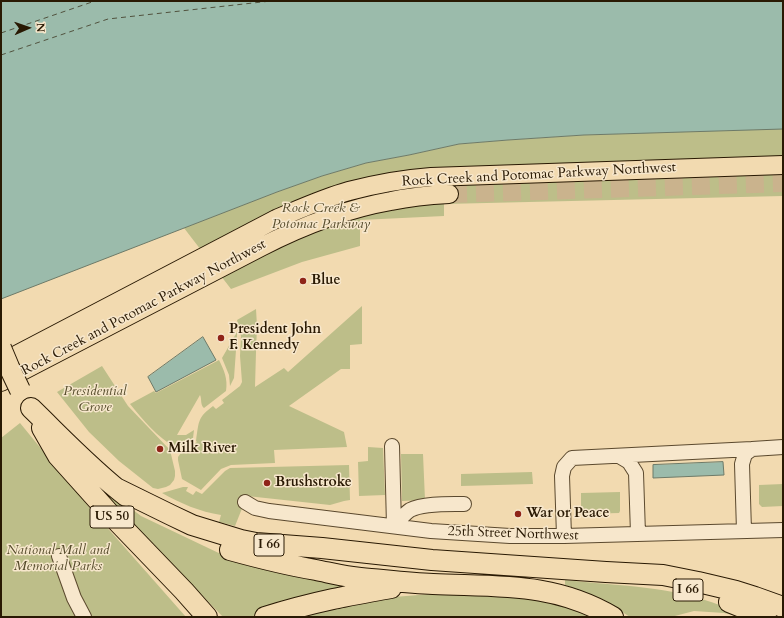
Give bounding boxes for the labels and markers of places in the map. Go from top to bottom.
place label: Blue [311,273,340,289]
marker: Blue [298,276,308,286]
place label: President John F. Kennedy [229,322,321,354]
marker: President John F. Kennedy [216,333,226,343]
place label: Milk River [168,441,236,457]
marker: Milk River [155,444,165,454]
place label: Brushstroke [275,475,352,491]
marker: Brushstroke [262,478,272,488]
place label: War or Peace [526,506,610,522]
marker: War or Peace [513,509,523,519]

